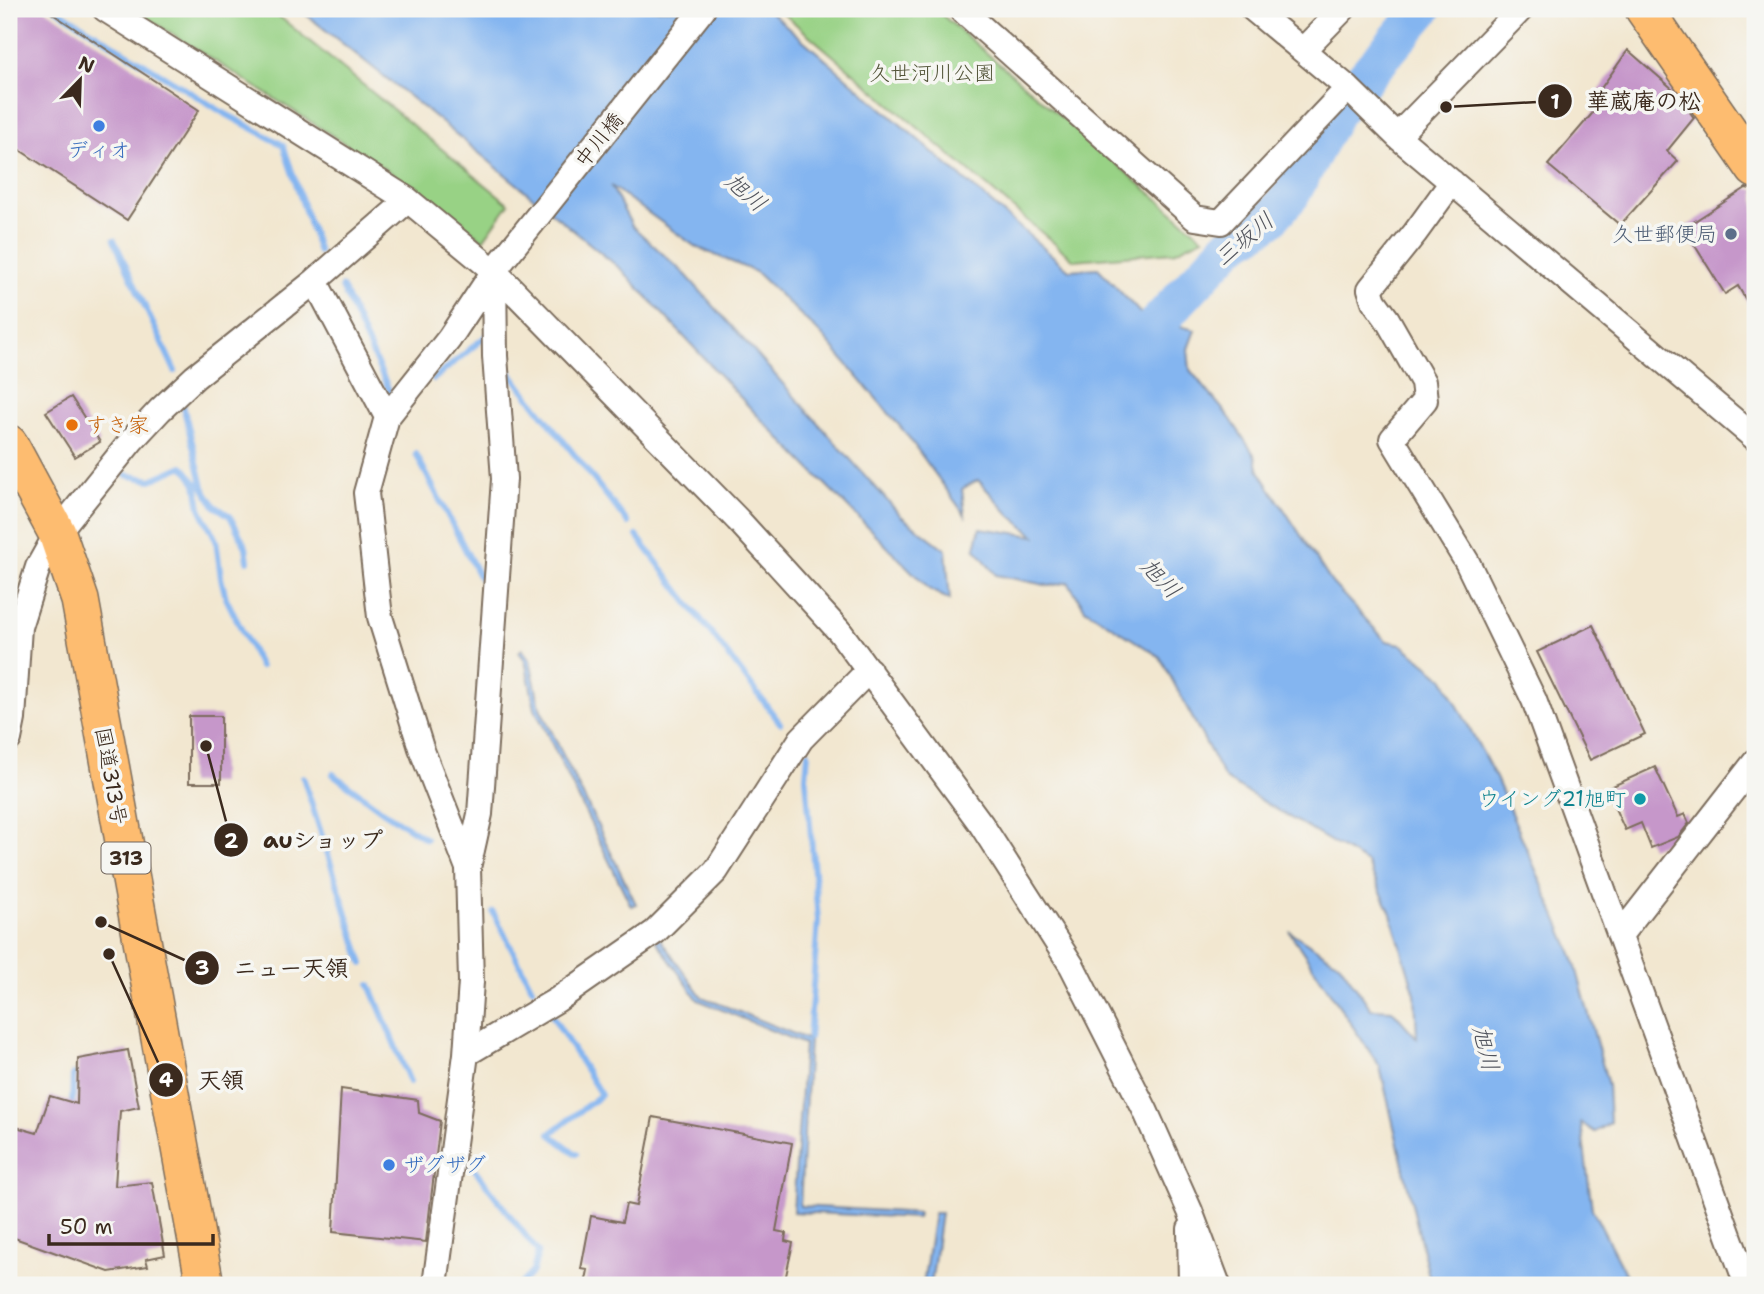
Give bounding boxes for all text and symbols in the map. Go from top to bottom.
north arrow [46,46,116,116]
text: N [75,50,98,79]
park label: 久世河川公園 [869,59,995,87]
callout: 華蔵庵の松 [1537,79,1715,123]
text: 華蔵庵の松 [1587,86,1702,116]
text: 1 [1550,88,1560,116]
street label: 中川橋 [568,107,630,173]
marker: ディオ [91,118,107,134]
place label: ディオ [68,136,131,164]
water label: 旭川 [719,166,773,218]
water label: 三坂川 [1208,205,1280,273]
place label: 久世郵便局 [1612,220,1717,248]
marker: 久世郵便局 [1723,226,1739,242]
place label: すき家 [86,411,149,439]
marker: すき家 [64,417,80,433]
water label: 旭川 [1134,551,1188,605]
street label: 国道313号 [89,725,133,827]
place label: ウイング21旭町 [1478,785,1626,813]
marker: ウイング21旭町 [1632,791,1648,807]
callout: auショップ [213,818,398,862]
text: auショップ [263,825,383,855]
text: 2 [224,827,239,855]
road number: 313 [102,842,150,874]
callout: ニュー天領 [184,946,362,990]
text: ニュー天領 [234,953,348,983]
text: 3 [195,954,209,982]
water label: 旭川 [1466,1022,1506,1074]
callout: 天領 [149,1058,258,1102]
text: 天領 [198,1065,244,1095]
text: 4 [159,1066,174,1094]
place label: ザグザグ [403,1151,486,1179]
marker: ザグザグ [381,1157,397,1173]
scale bar [49,1203,214,1247]
text: 50 m [60,1213,113,1241]

